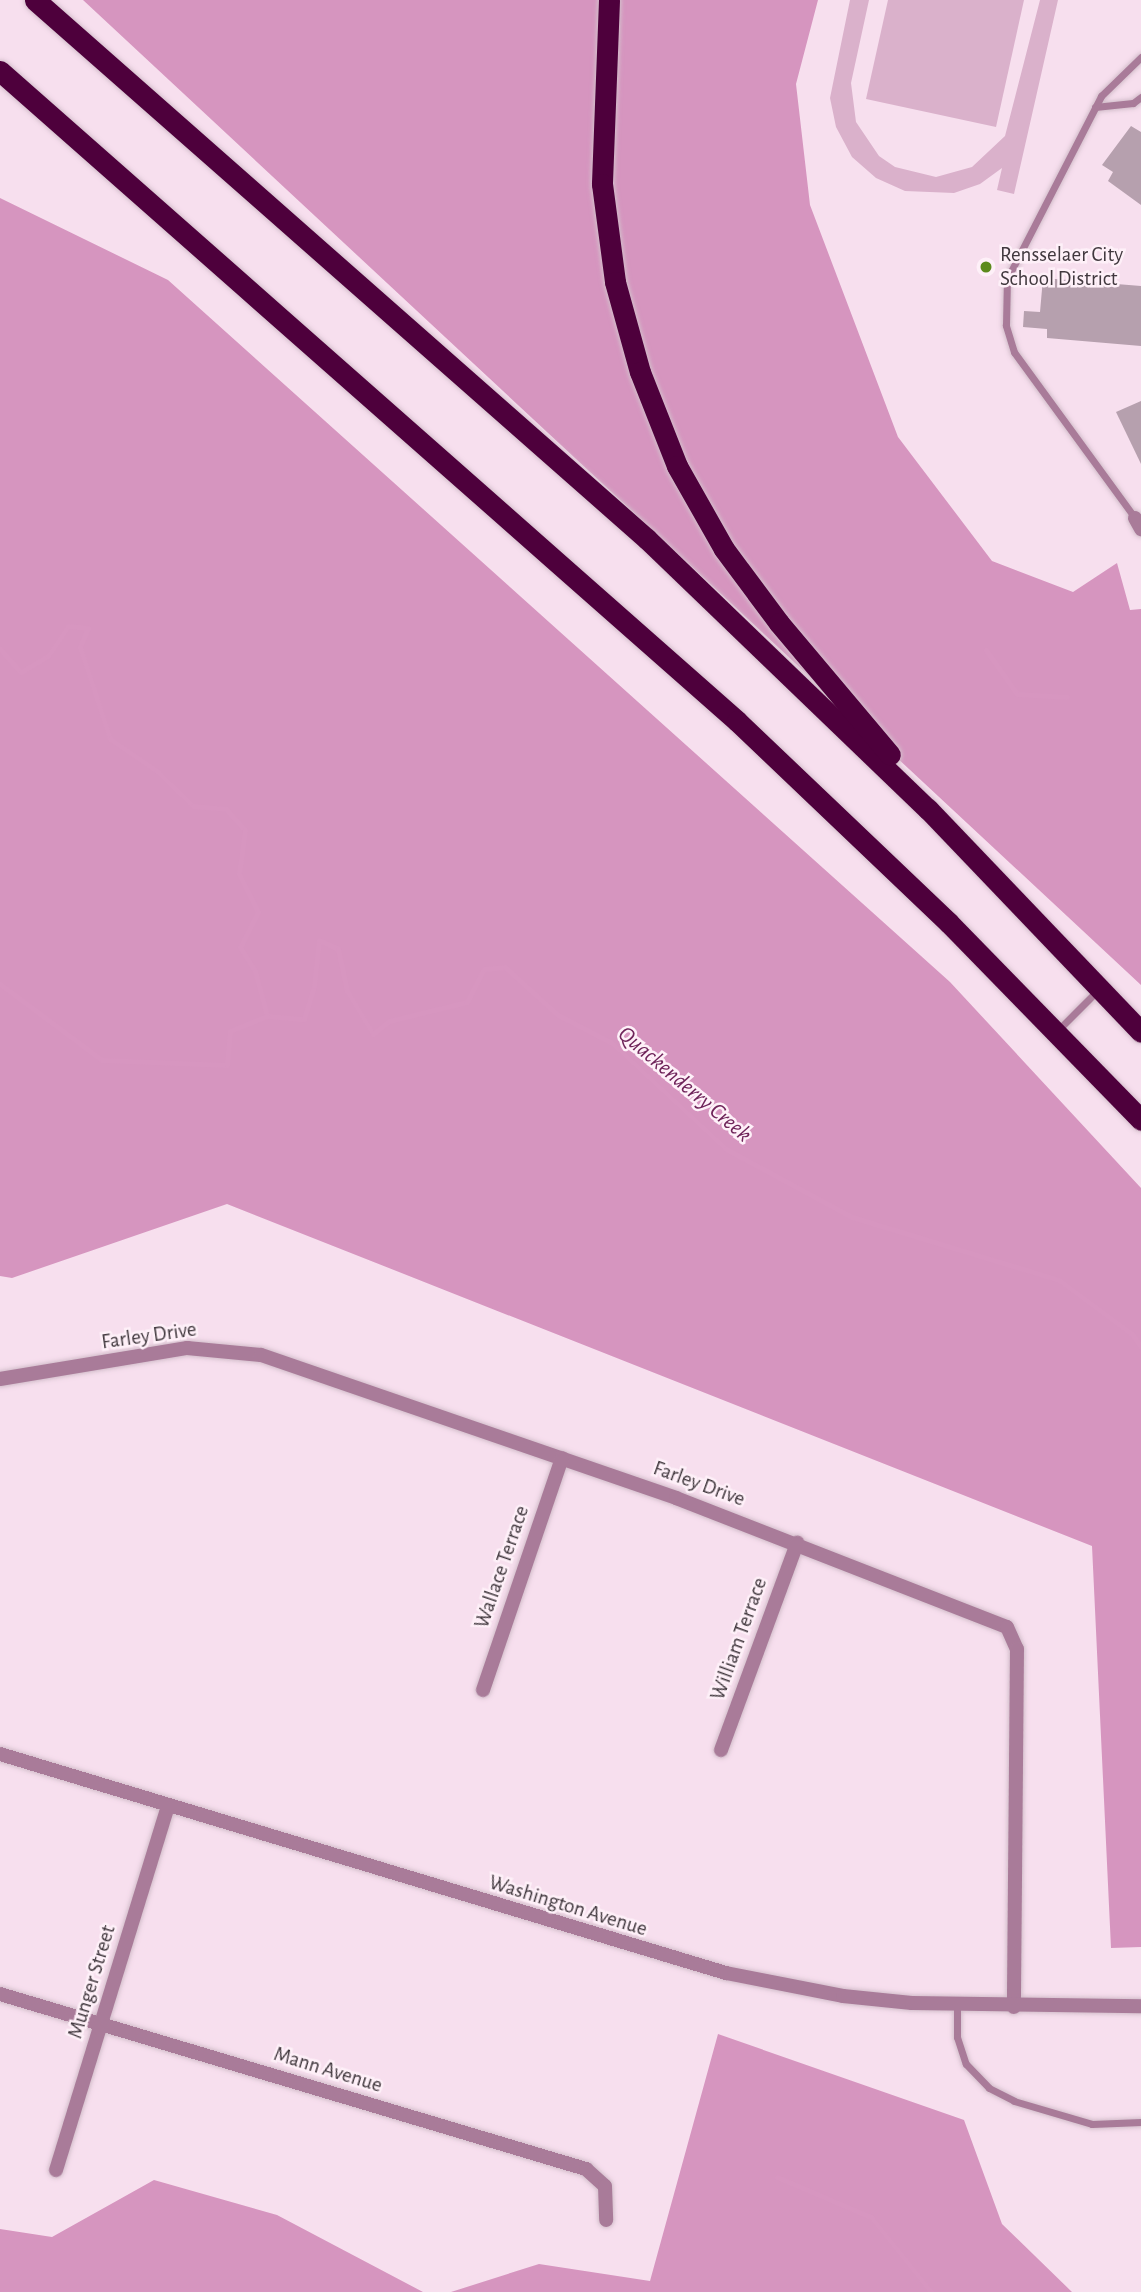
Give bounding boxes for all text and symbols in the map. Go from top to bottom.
place label: Rensselaer City School District [1000,242,1123,292]
marker: Rensselaer City School District [978,259,994,275]
water label: Quackenderry Creek [612,1021,756,1149]
street label: Farley Drive [100,1317,198,1355]
street label: Farley Drive [650,1456,748,1512]
street label: Wallace Terrace [469,1502,535,1632]
street label: William Terrace [705,1574,773,1704]
street label: Washington Avenue [486,1870,650,1942]
street label: Munger Street [63,1922,121,2042]
street label: Mann Avenue [271,2042,385,2098]

